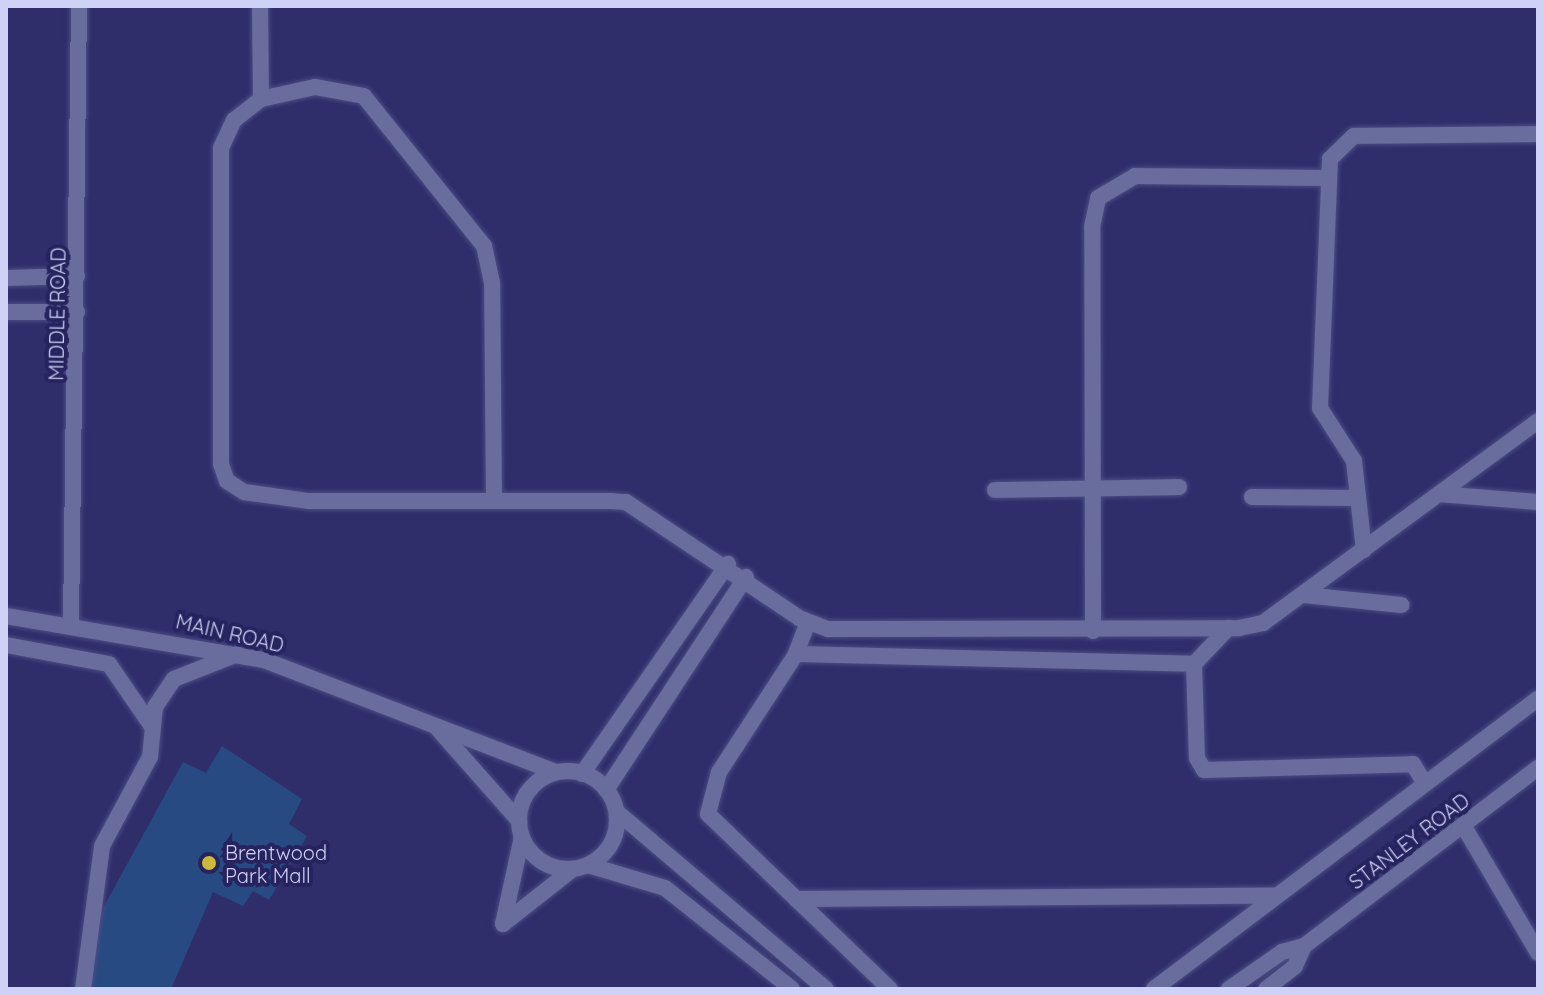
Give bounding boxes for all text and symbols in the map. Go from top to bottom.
street label: MIDDLE ROAD [44,247,70,381]
street label: MAIN ROAD [174,609,286,657]
street label: STANLEY ROAD [1344,788,1474,894]
place label: Brentwood Park Mall [225,840,327,887]
marker: Brentwood Park Mall [200,854,218,872]

